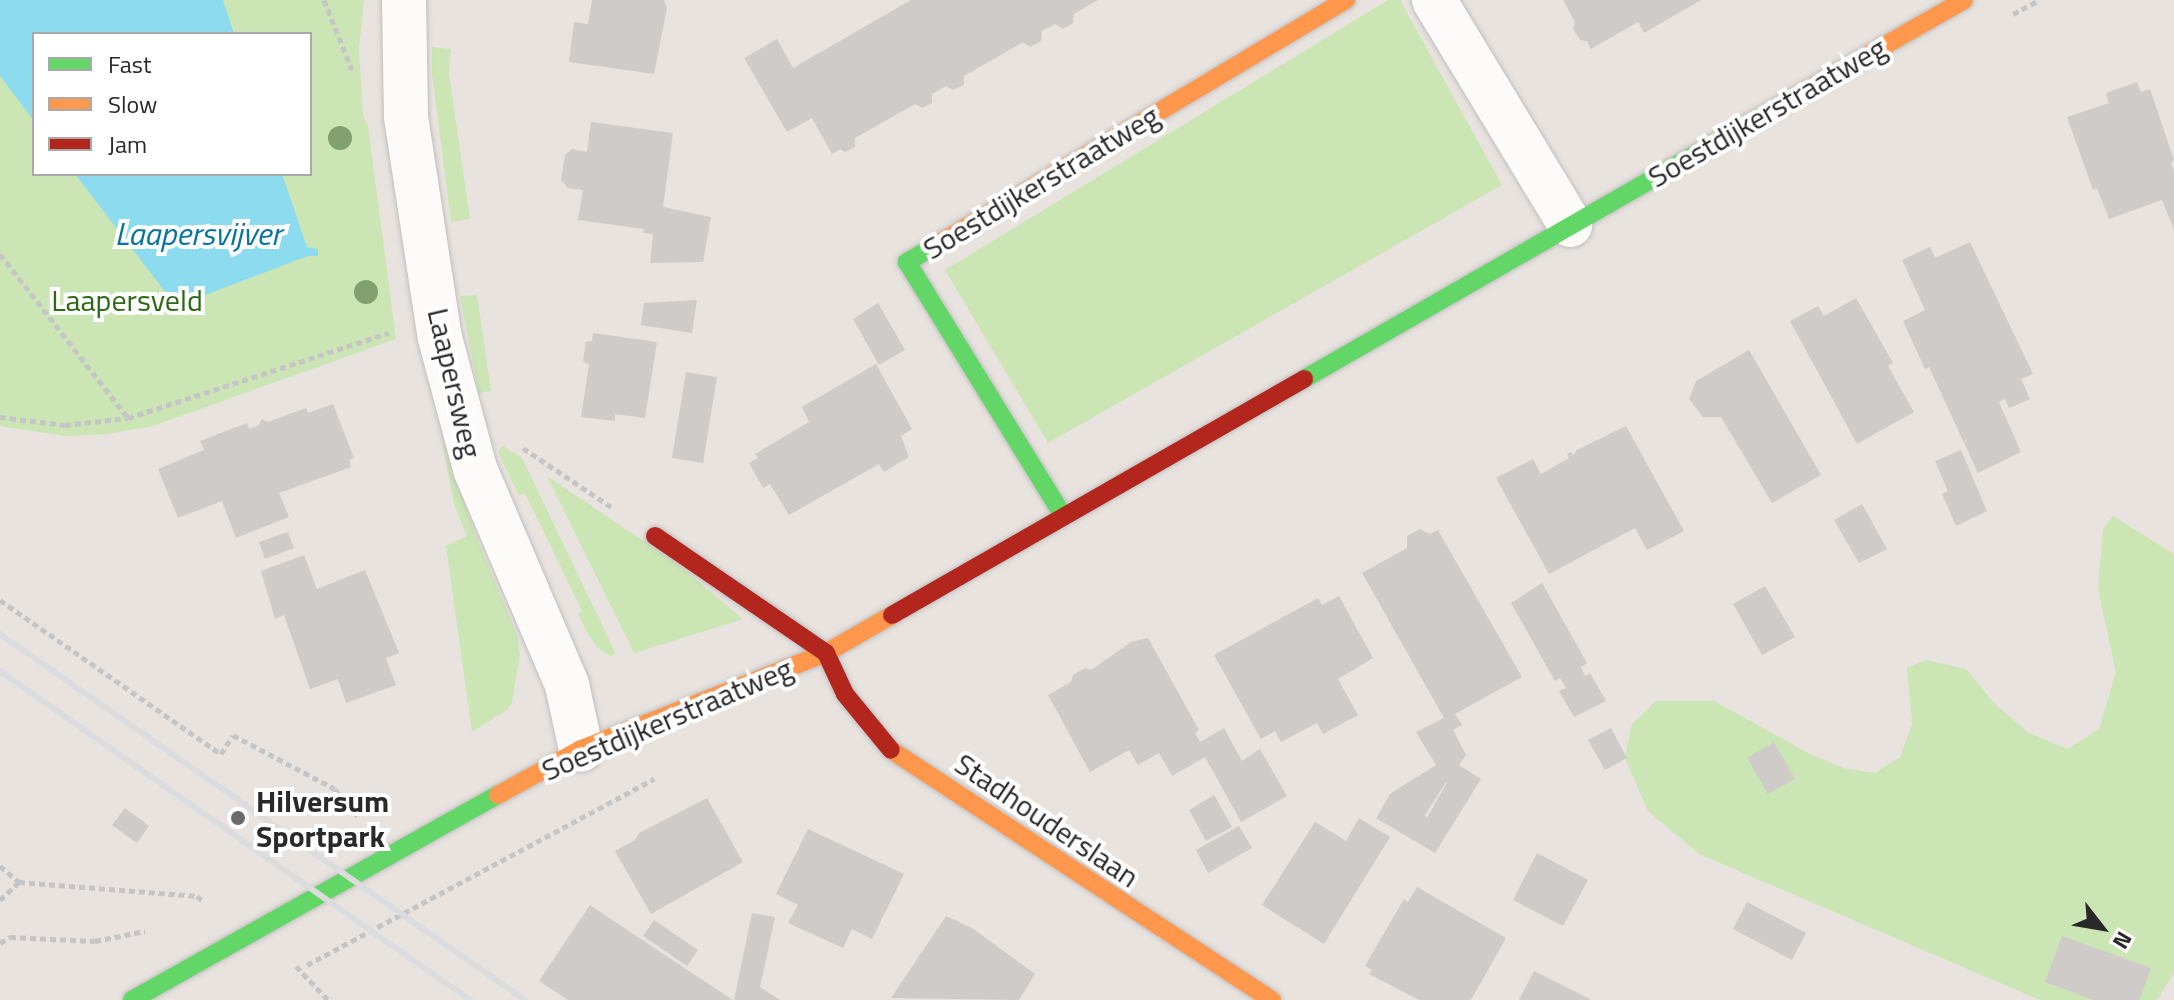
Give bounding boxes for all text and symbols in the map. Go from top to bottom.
street label: Soestdijkerstraatweg [1642,29,1892,195]
legend [32,32,312,176]
text: Fast [108,46,151,82]
text: Slow [108,86,157,122]
street label: Soestdijkerstraatweg [916,97,1166,267]
text: Jam [108,126,147,162]
water label: Laapersvijver [115,214,281,252]
park label: Laapersveld [51,282,203,318]
street label: Laapersweg [420,304,490,462]
street label: Soestdijkerstraatweg [536,650,798,788]
street label: Stadhouderslaan [948,745,1146,895]
place label: Hilversum Sportpark [256,783,389,854]
marker: Hilversum Sportpark [227,807,249,829]
north arrow [2062,888,2142,968]
text: N [2104,925,2141,956]

